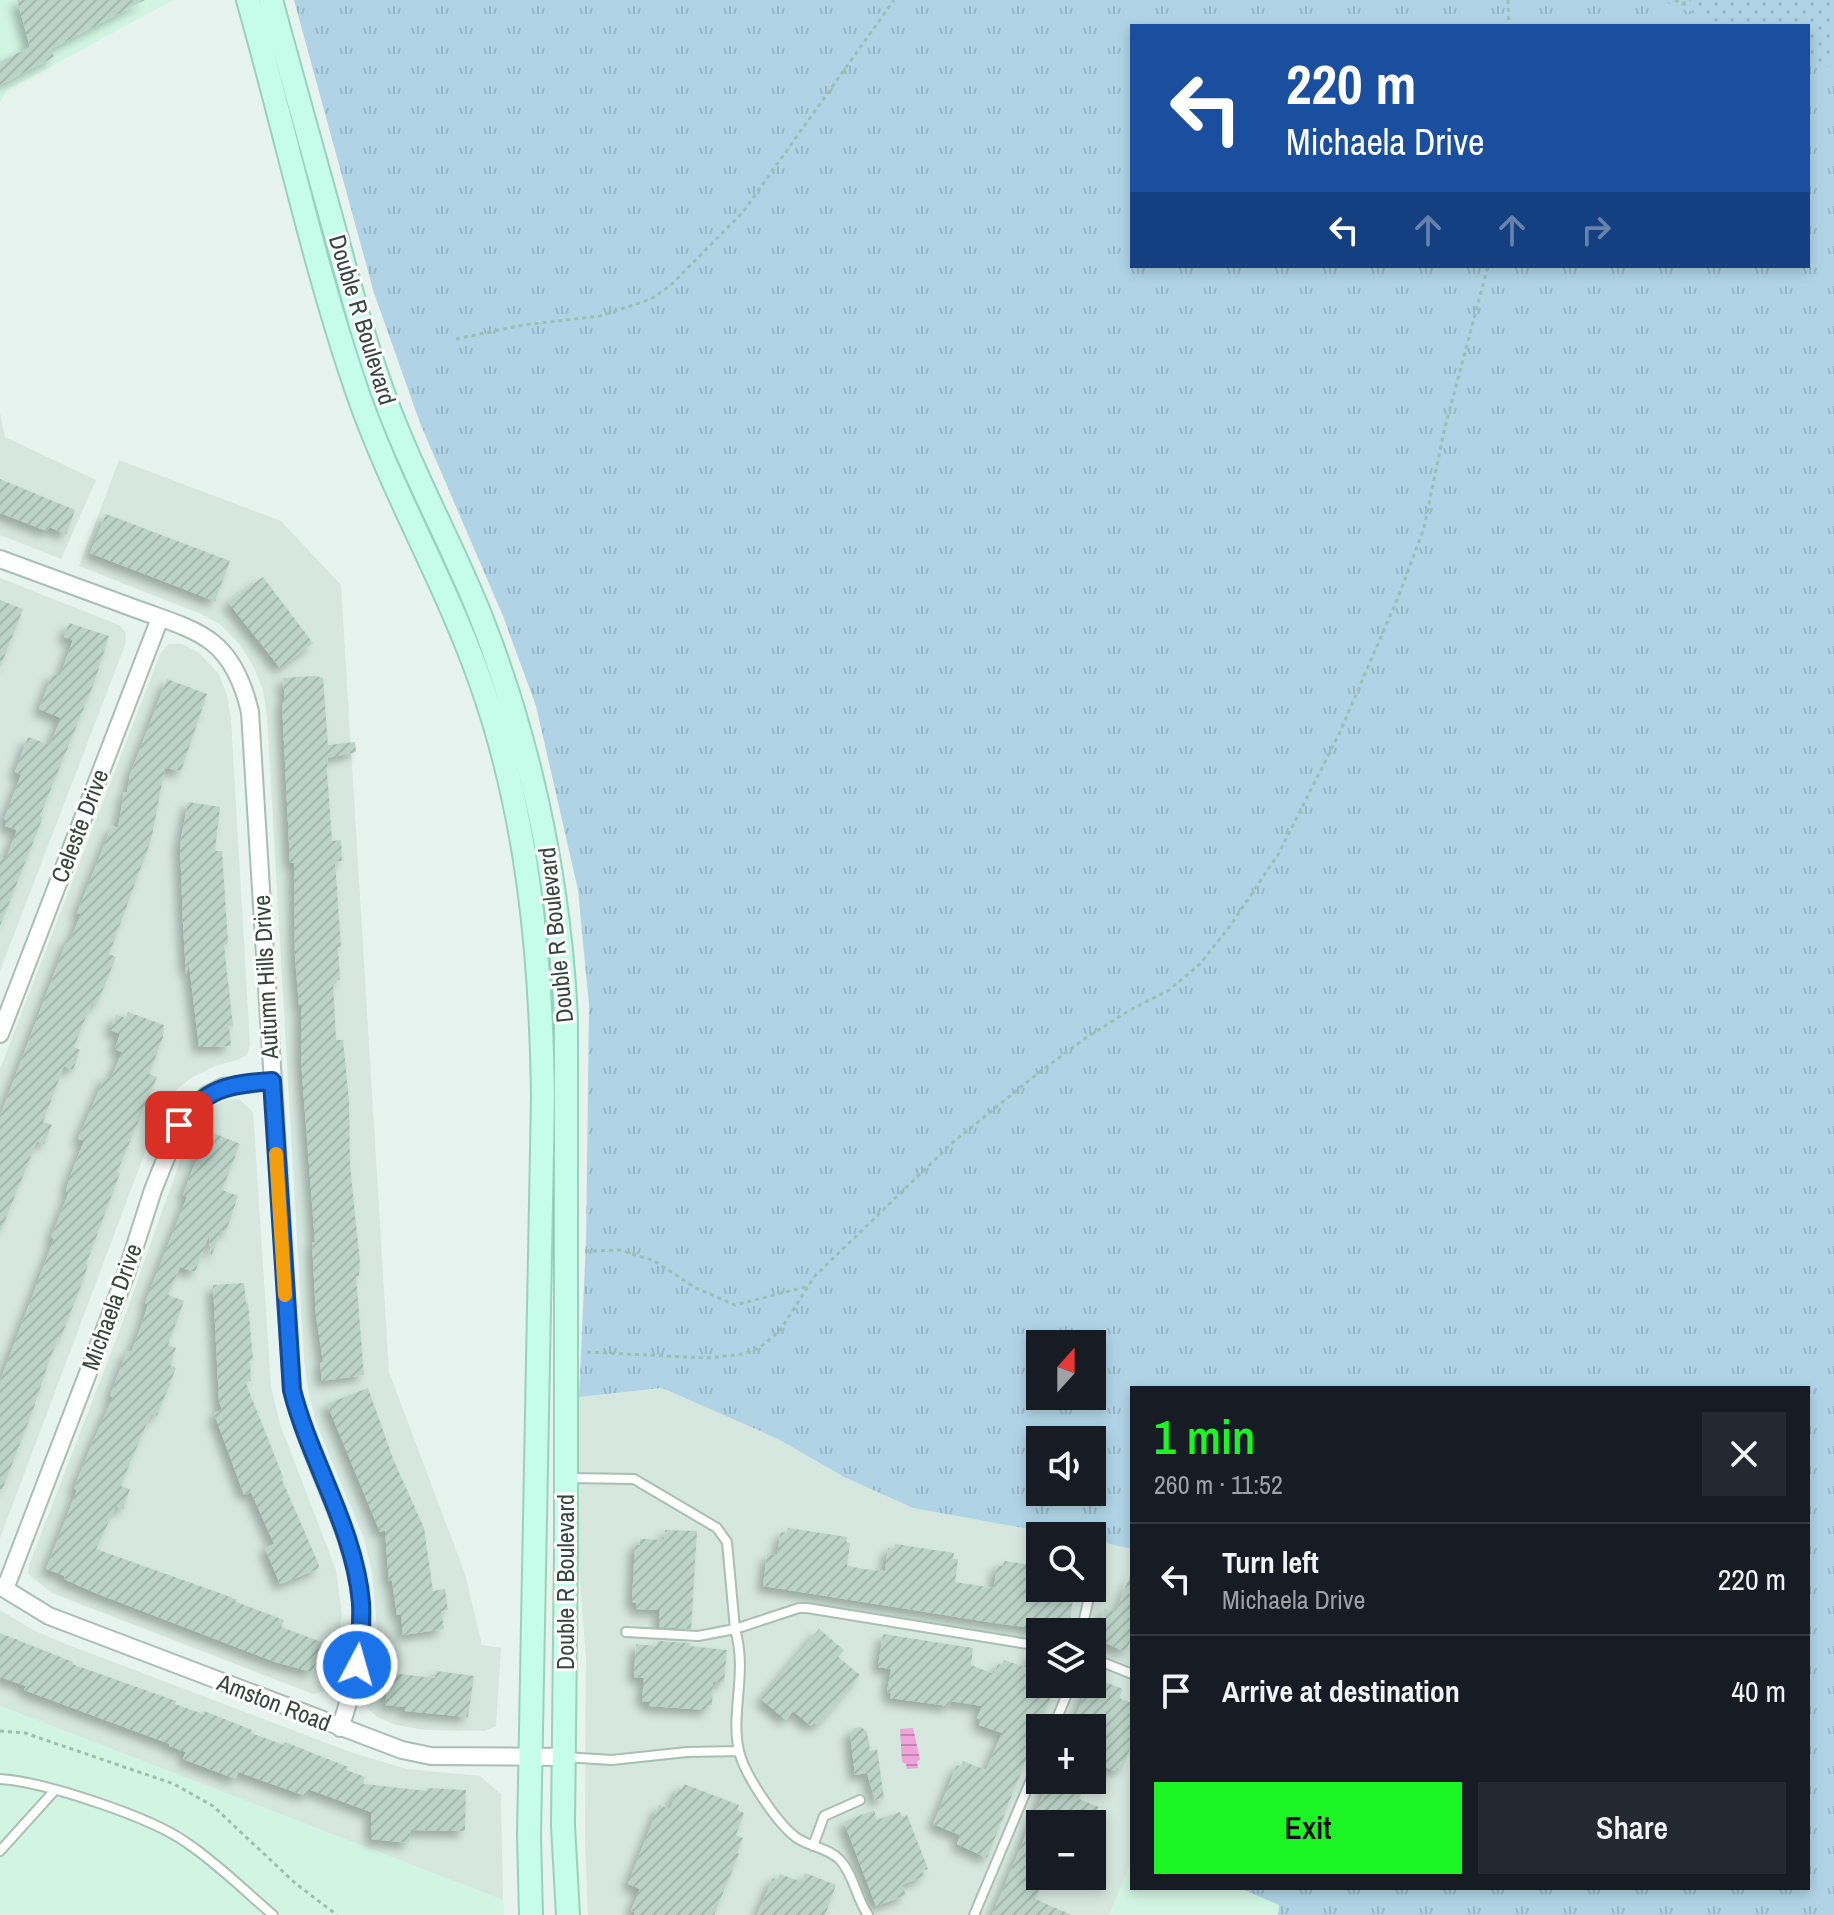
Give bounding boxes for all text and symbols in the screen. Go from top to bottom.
text: 220 m [1286,46,1416,121]
icon: left [1154,56,1258,160]
text: Michaela Drive [1286,118,1485,166]
icon: left [1322,208,1366,252]
icon: ahead [1406,208,1450,252]
icon: ahead [1490,208,1534,252]
icon: right [1574,208,1618,252]
street label: Double R Boulevard [322,231,404,409]
street label: Celeste Drive [43,764,115,887]
street label: Double R Boulevard [530,846,580,1024]
street label: Autumn Hills Drive [245,894,285,1061]
pin [145,1091,213,1159]
icon: arrive [157,1103,201,1147]
street label: Michaela Drive [73,1239,149,1374]
north arrow [1026,1330,1106,1410]
map controls [1026,1330,1106,1890]
text: 1 min [1154,1404,1255,1469]
button: close [1702,1412,1786,1496]
button: sound [1026,1426,1106,1506]
text: 260 m · 11:52 [1154,1467,1283,1502]
street label: Double R Boulevard [549,1494,581,1670]
button: search [1026,1522,1106,1602]
text: Turn left [1222,1542,1319,1582]
icon: left [1154,1557,1198,1601]
text: 220 m [1718,1559,1786,1599]
text: Michaela Drive [1222,1582,1365,1617]
button: layers [1026,1618,1106,1698]
position arrow [315,1623,399,1707]
street label: Amston Road [212,1665,336,1738]
icon: arrive [1154,1669,1198,1713]
text: Arrive at destination [1222,1671,1460,1711]
text: 40 m [1731,1671,1786,1711]
button: + [1026,1714,1106,1794]
button: Exit [1154,1782,1462,1874]
button: Share [1478,1782,1786,1874]
button: − [1026,1810,1106,1890]

